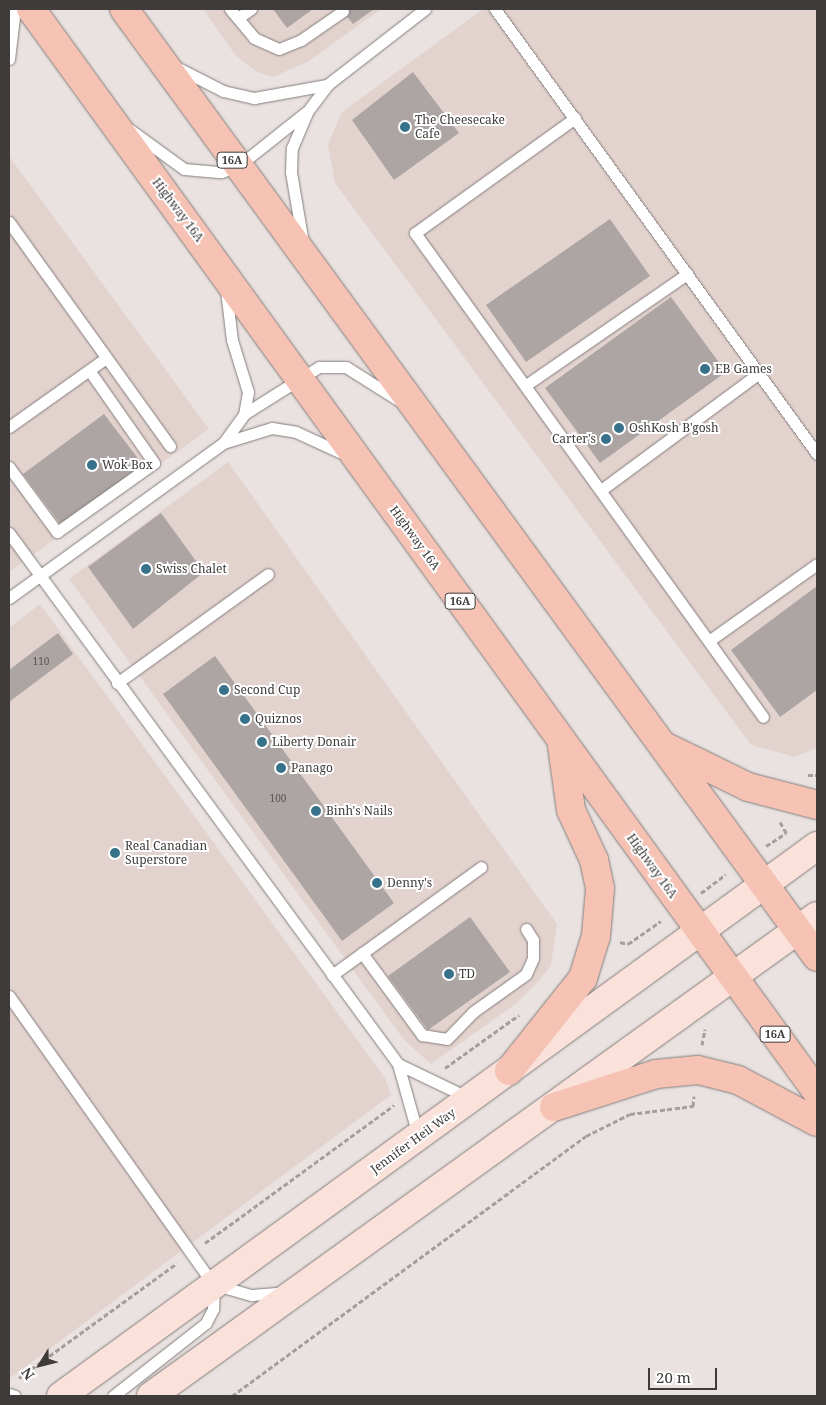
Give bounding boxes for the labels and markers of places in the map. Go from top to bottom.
place label: The Cheesecake Cafe [415,113,505,141]
marker: The Cheesecake Cafe [399,121,411,133]
place label: EB Games [715,362,772,376]
marker: EB Games [699,363,711,375]
place label: OshKosh B'gosh [629,421,719,435]
marker: OshKosh B'gosh [613,422,625,434]
place label: Carter's [552,432,596,446]
marker: Carter's [600,433,612,445]
place label: Wok Box [102,458,153,472]
marker: Wok Box [86,459,98,471]
place label: Swiss Chalet [156,562,227,576]
marker: Swiss Chalet [140,563,152,575]
place label: Second Cup [234,683,300,697]
marker: Second Cup [218,684,230,696]
place label: Quiznos [255,712,302,726]
marker: Quiznos [239,713,251,725]
place label: Liberty Donair [272,735,357,749]
marker: Liberty Donair [256,736,268,748]
place label: Panago [291,761,333,775]
marker: Panago [275,762,287,774]
place label: Binh's Nails [326,804,393,818]
marker: Binh's Nails [310,805,322,817]
place label: Real Canadian Superstore [125,839,207,867]
marker: Real Canadian Superstore [109,847,121,859]
place label: Denny's [387,876,432,890]
marker: Denny's [371,877,383,889]
place label: TD [459,967,475,981]
marker: TD [443,968,455,980]

